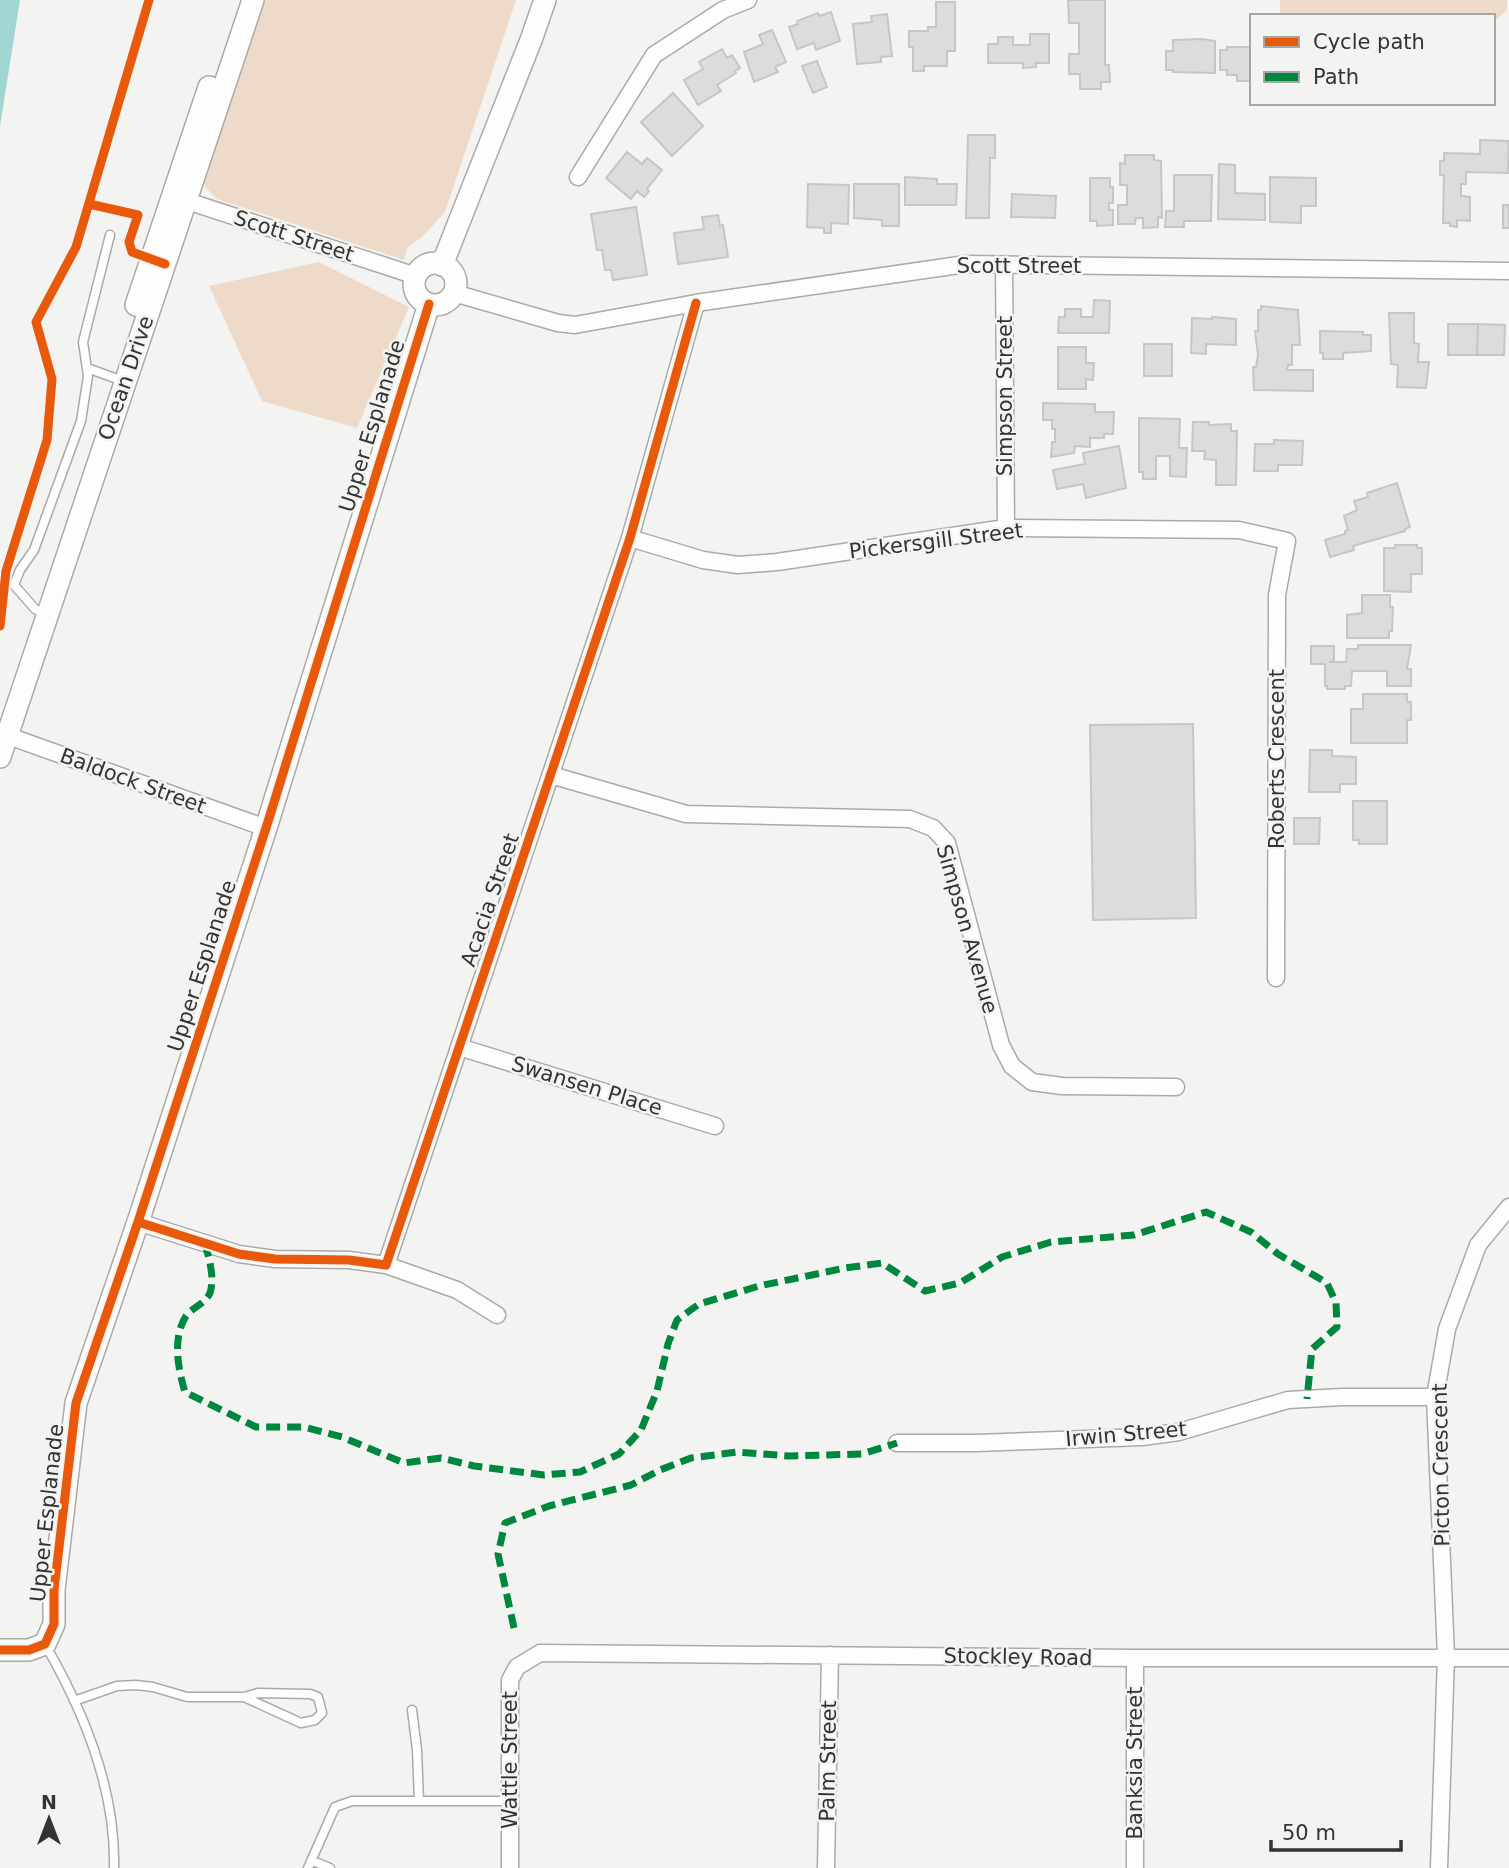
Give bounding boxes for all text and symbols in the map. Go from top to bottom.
legend [1250,14,1495,105]
text: Cycle path [1313,30,1425,54]
text: Path [1313,65,1359,89]
street label: Scott Street [231,205,357,267]
street label: Scott Street [957,254,1081,278]
street label: Ocean Drive [94,313,158,443]
street label: Simpson Street [993,316,1017,476]
street label: Upper Esplanade [334,337,410,515]
street label: Pickersgill Street [848,518,1024,564]
street label: Roberts Crescent [1265,669,1289,849]
street label: Baldock Street [57,743,209,819]
street label: Acacia Street [456,830,524,970]
street label: Simpson Avenue [931,842,1003,1016]
street label: Upper Esplanade [163,877,241,1055]
street label: Swansen Place [509,1052,665,1120]
street label: Picton Crescent [1428,1383,1454,1547]
street label: Irwin Street [1064,1417,1188,1451]
street label: Upper Esplanade [26,1423,68,1603]
street label: Stockley Road [943,1644,1093,1670]
street label: Banksia Street [1123,1687,1147,1839]
street label: Wattle Street [498,1691,522,1829]
street label: Palm Street [815,1700,841,1822]
north arrow [14,1784,84,1854]
text: N [41,1791,57,1813]
scale bar [1271,1808,1400,1852]
text: 50 m [1282,1821,1336,1845]

